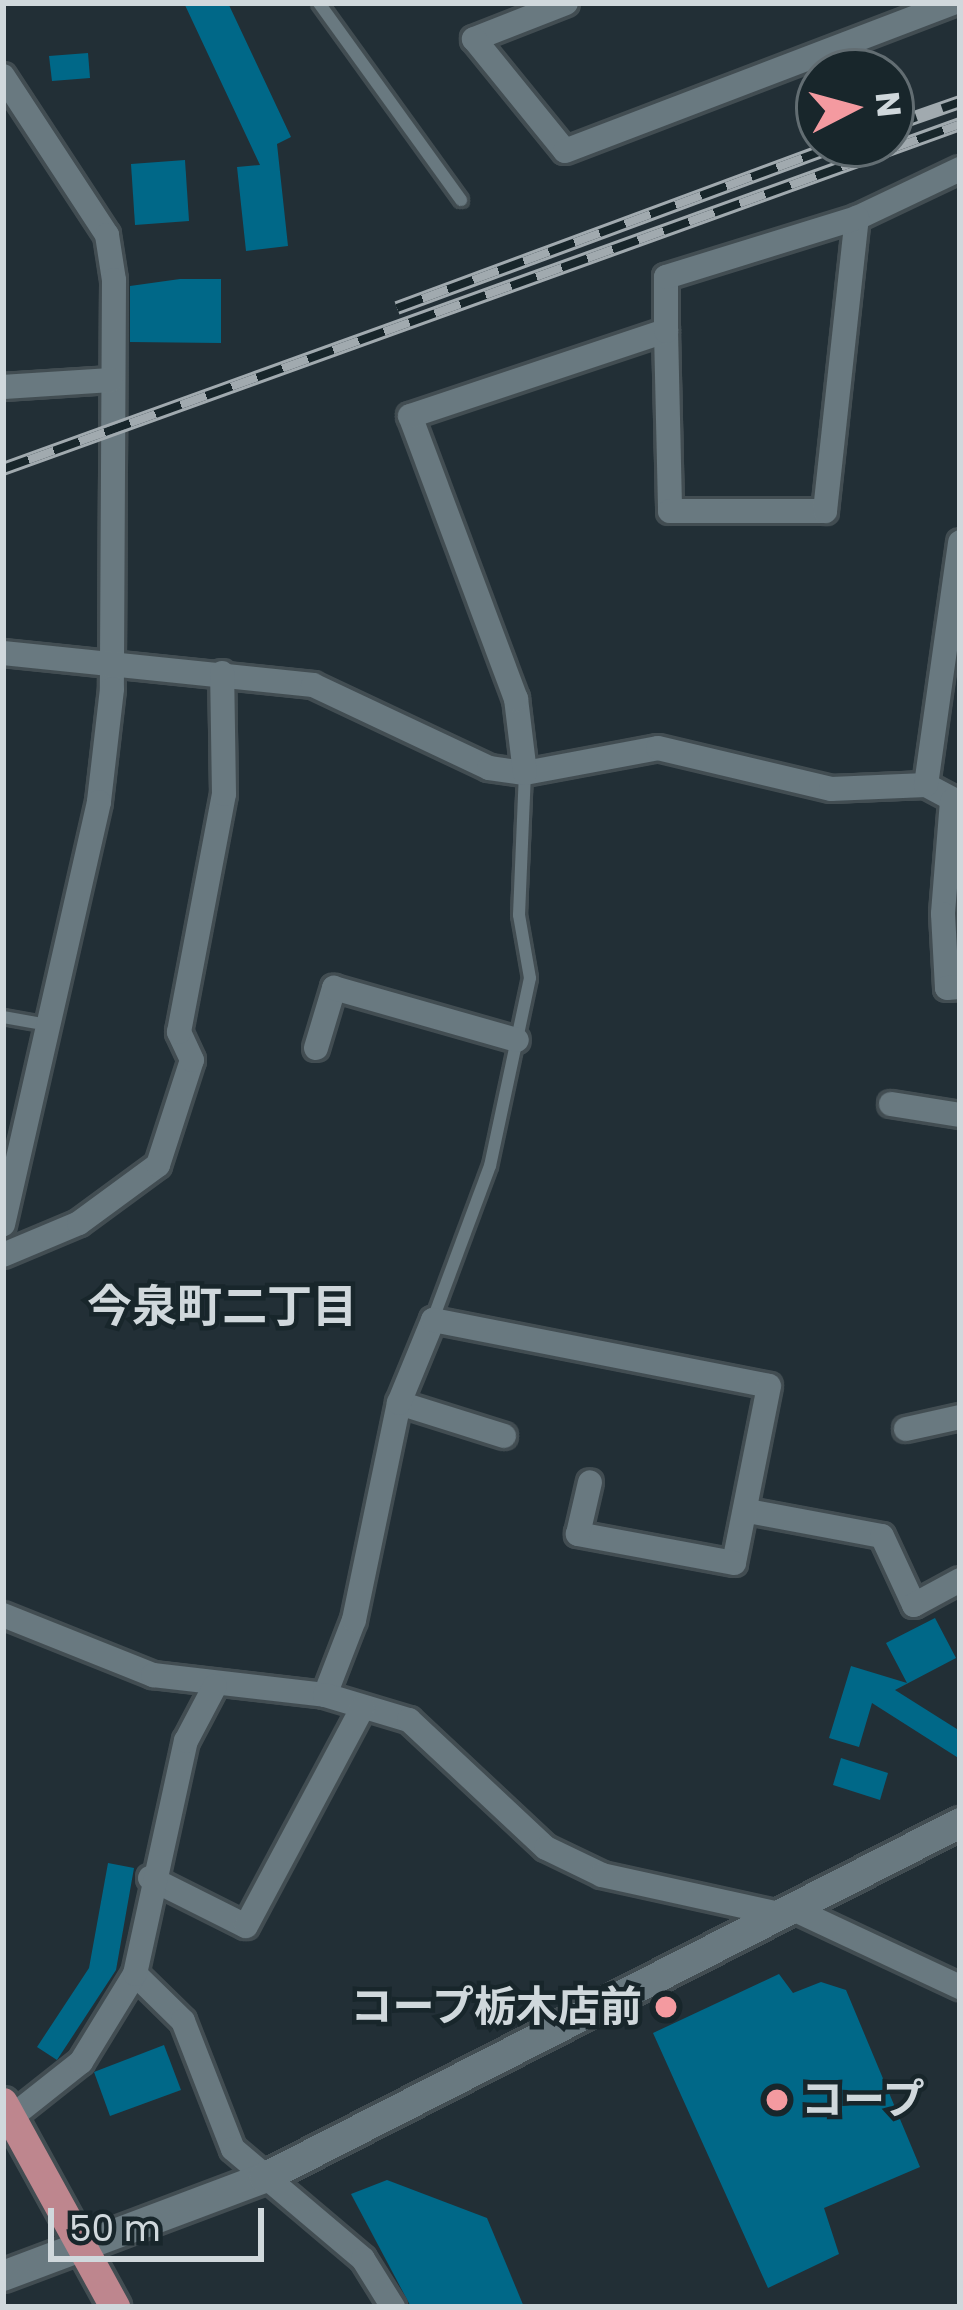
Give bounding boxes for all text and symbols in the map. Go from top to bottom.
north arrow [795,48,915,168]
text: N [864,90,913,119]
district label: 今泉町二丁目 [87,1280,357,1334]
place label: コープ栃木店前 [348,1982,642,2032]
marker: コープ栃木店前 [653,1994,679,2020]
place label: コープ [801,2075,927,2125]
marker: コープ [764,2087,790,2113]
scale bar [54,2184,270,2258]
text: 50 m [69,2203,161,2254]

